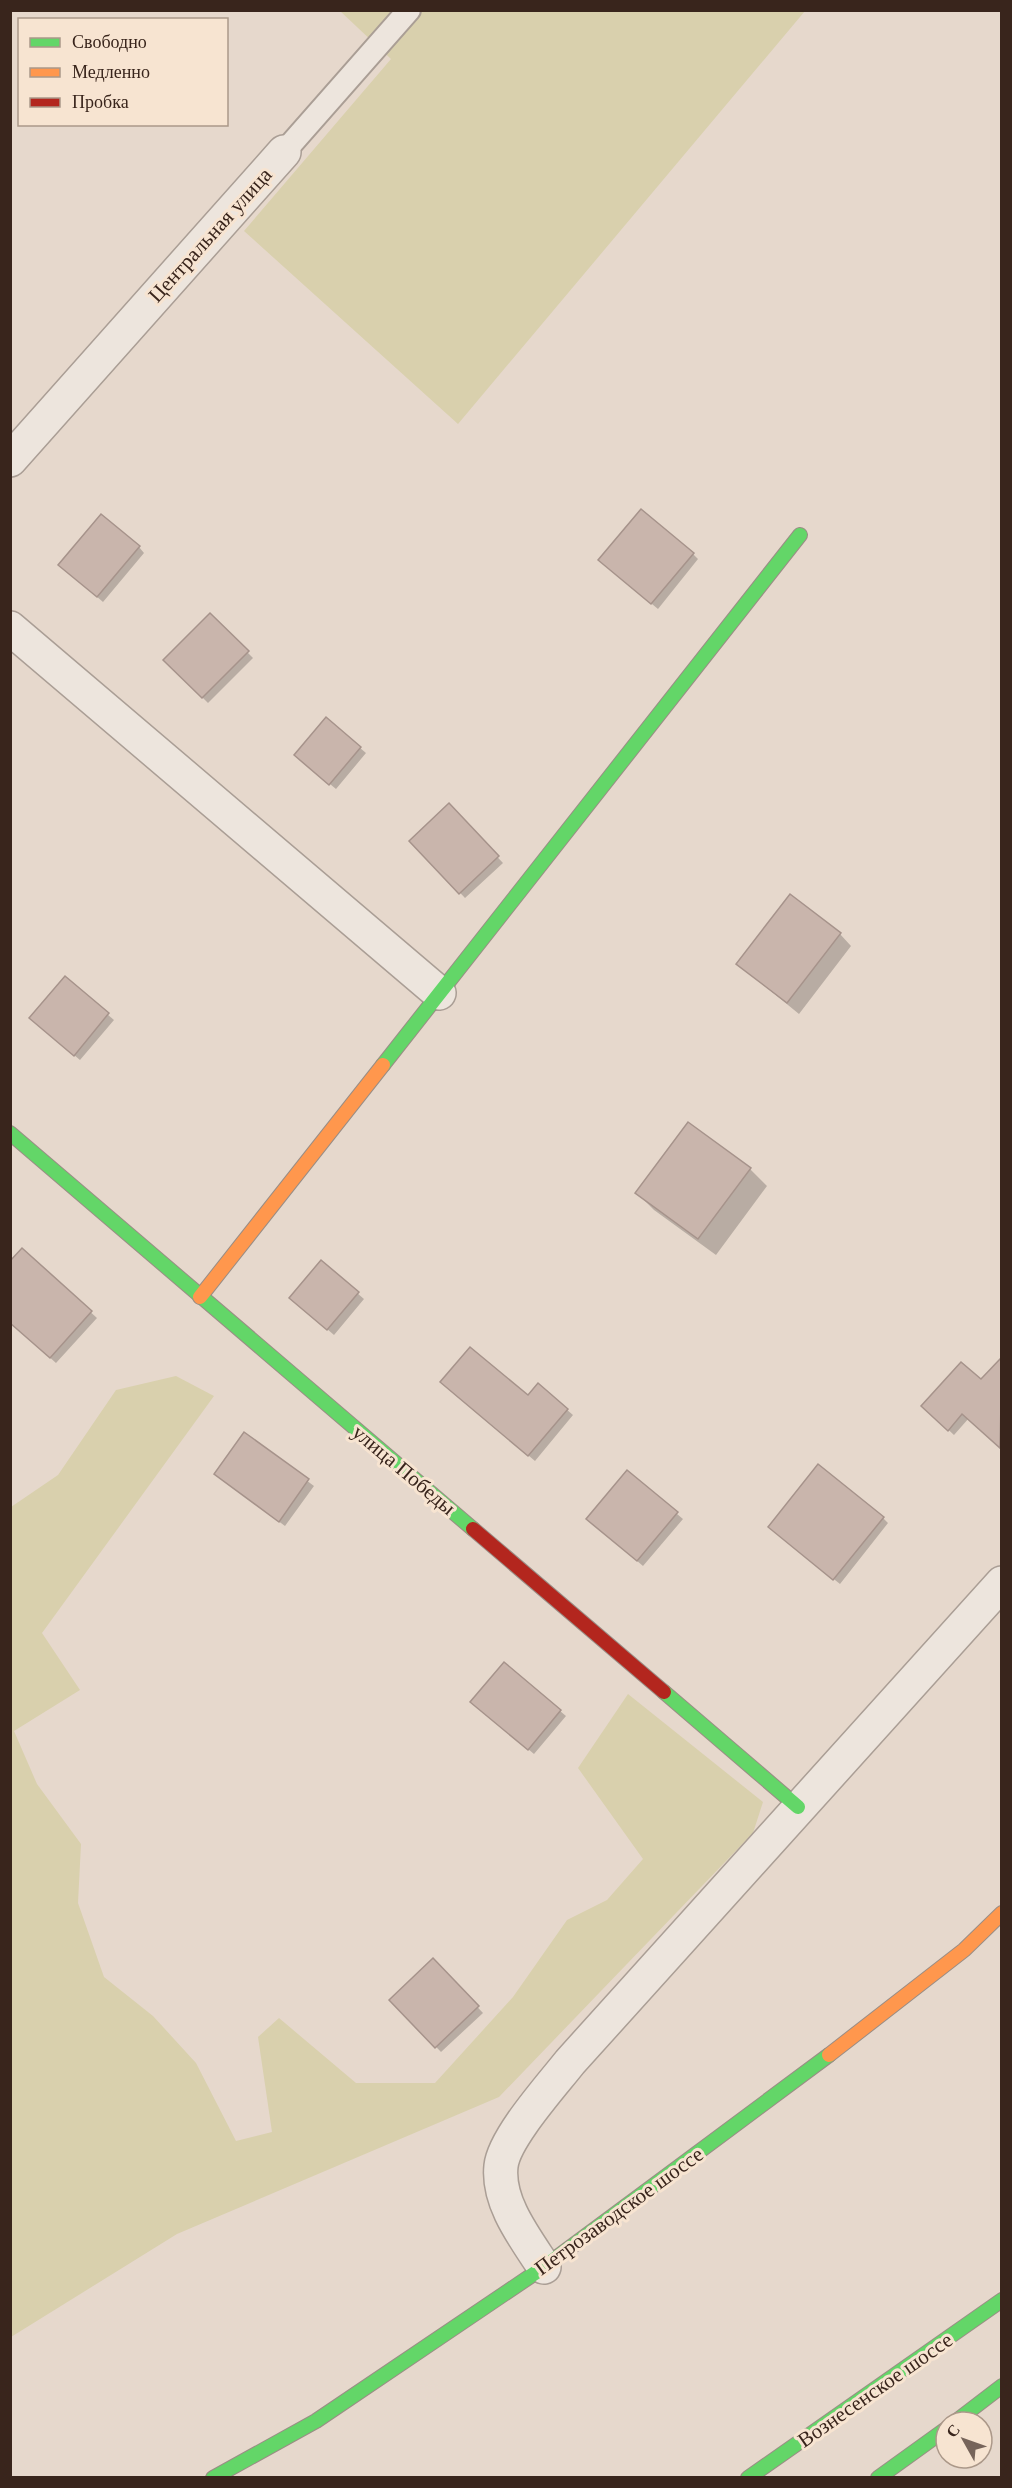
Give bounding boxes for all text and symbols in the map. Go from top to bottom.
legend [18,18,228,126]
text: Свободно [72,32,147,52]
text: Медленно [72,62,150,82]
text: Пробка [72,92,129,112]
street label: Центральная улица [143,162,277,307]
street label: улица Победы [348,1420,460,1520]
street label: Петрозаводское шоссе [530,2142,708,2280]
street label: Вознесенское шоссе [793,2328,957,2452]
north arrow [934,2410,994,2470]
text: С [943,2421,963,2441]

